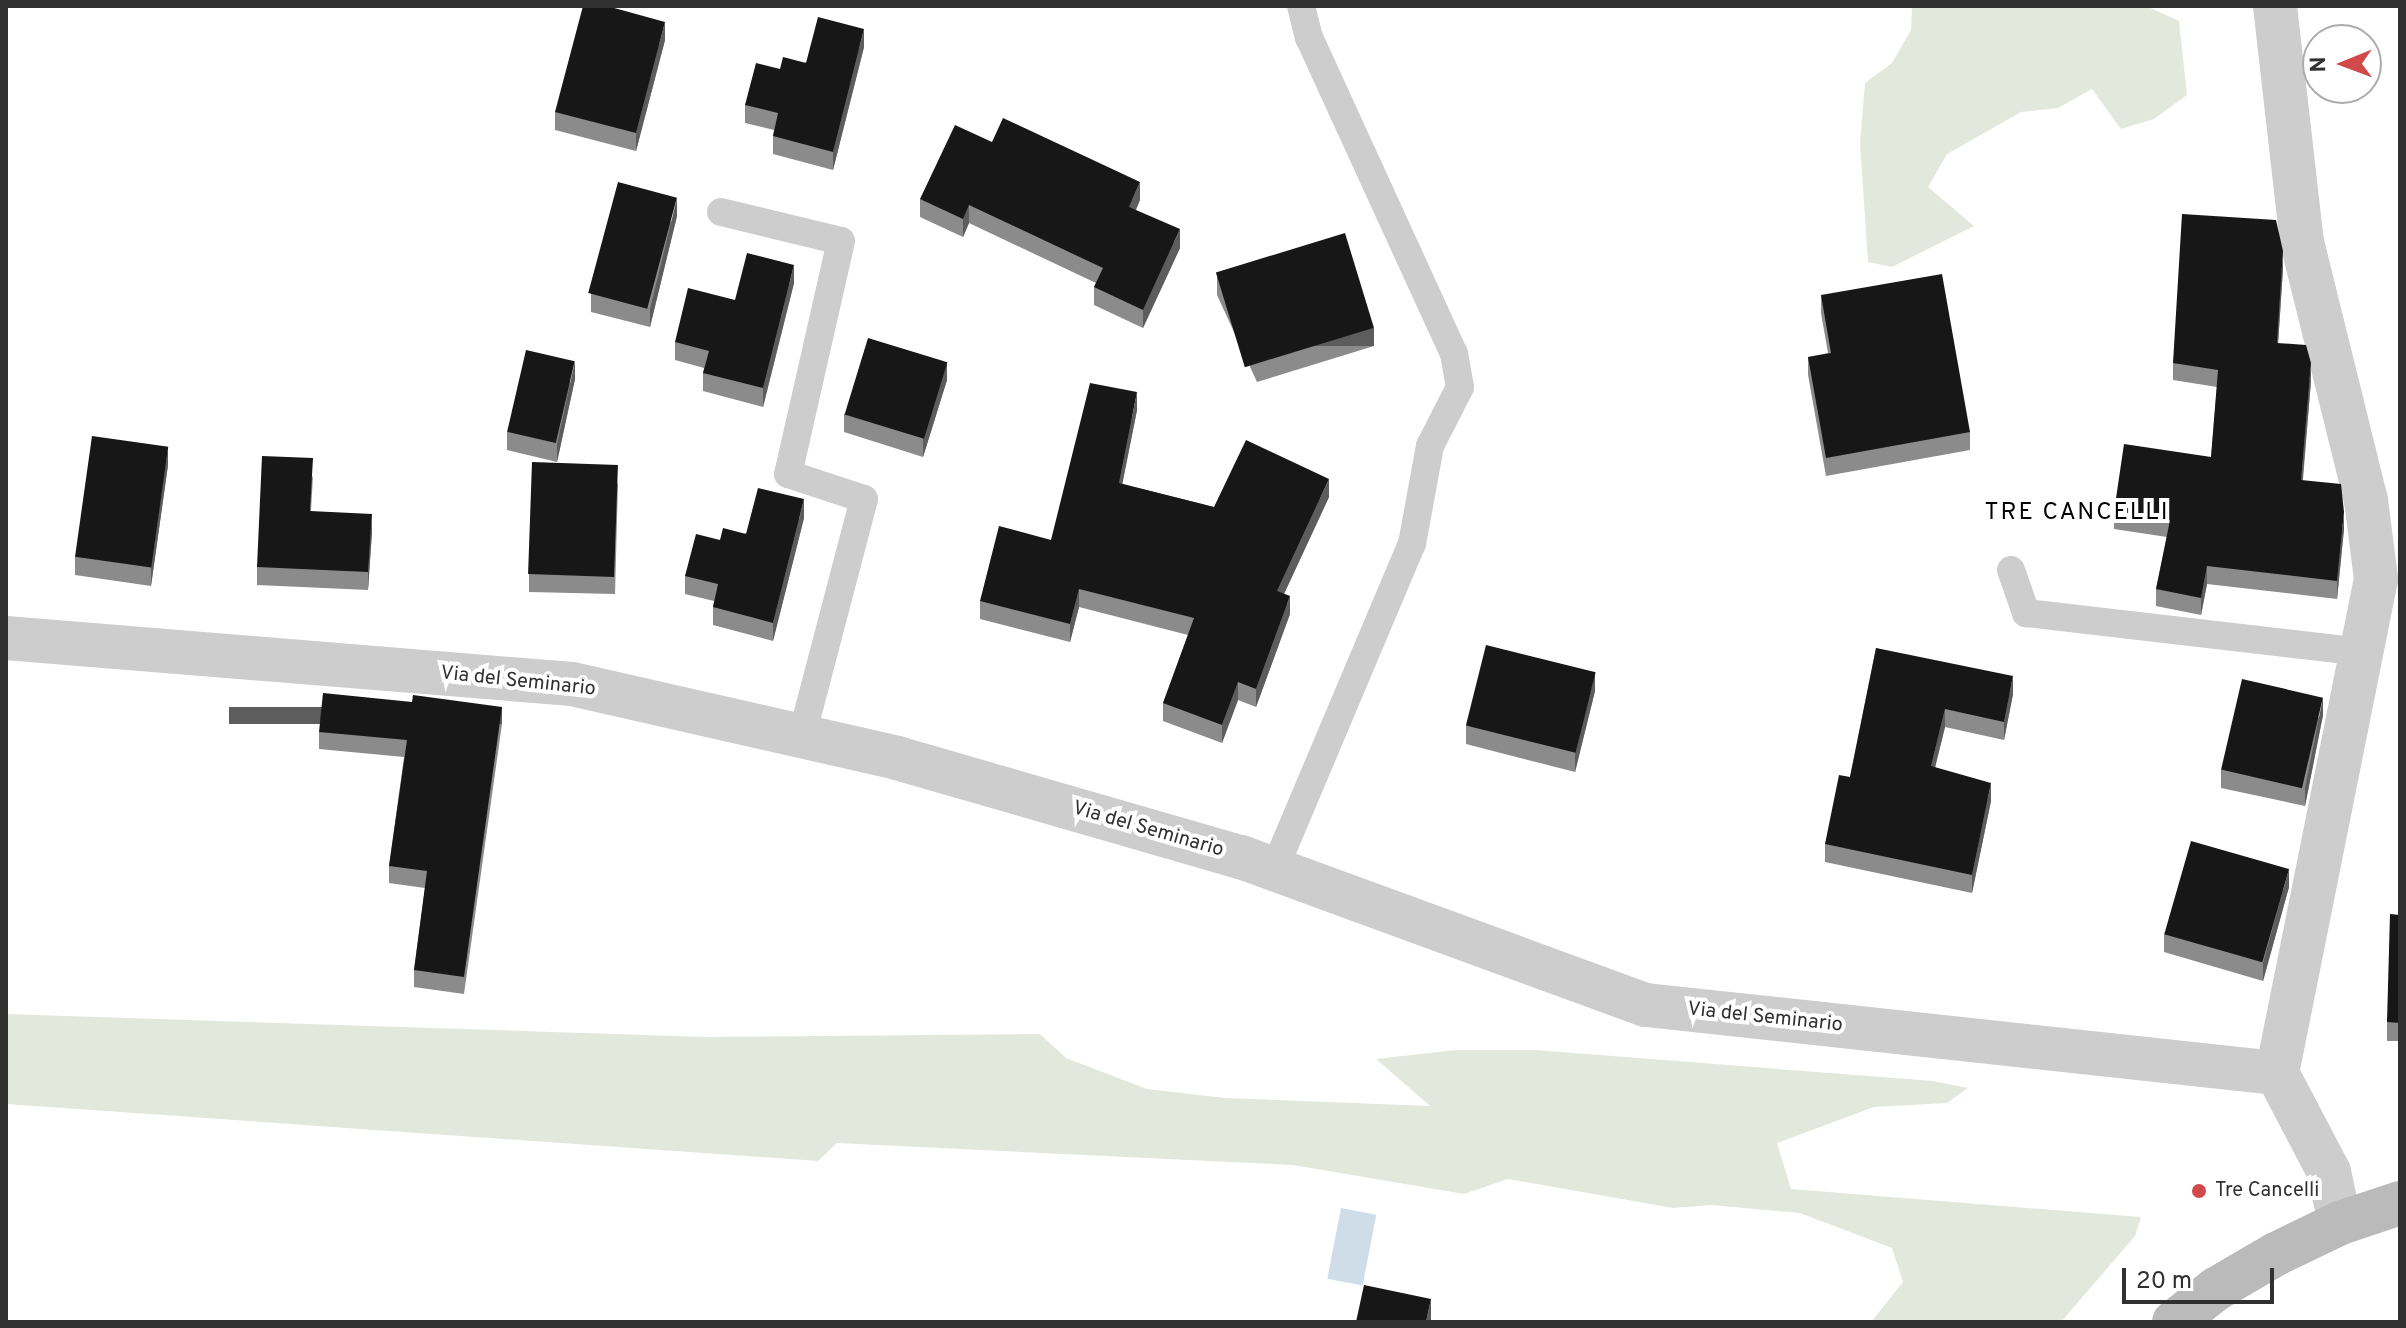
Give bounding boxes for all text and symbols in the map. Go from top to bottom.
north arrow [2302,24,2382,104]
text: N [2306,56,2333,73]
district label: TRE CANCELLI [1985,500,2169,528]
street label: Via del Seminario [439,662,597,702]
street label: Via del Seminario [1070,797,1226,863]
street label: Via del Seminario [1686,998,1844,1038]
place label: Tre Cancelli [2215,1179,2319,1203]
marker: Tre Cancelli [2190,1182,2208,1200]
scale bar [2126,1252,2278,1302]
text: 20 m [2136,1267,2192,1297]

